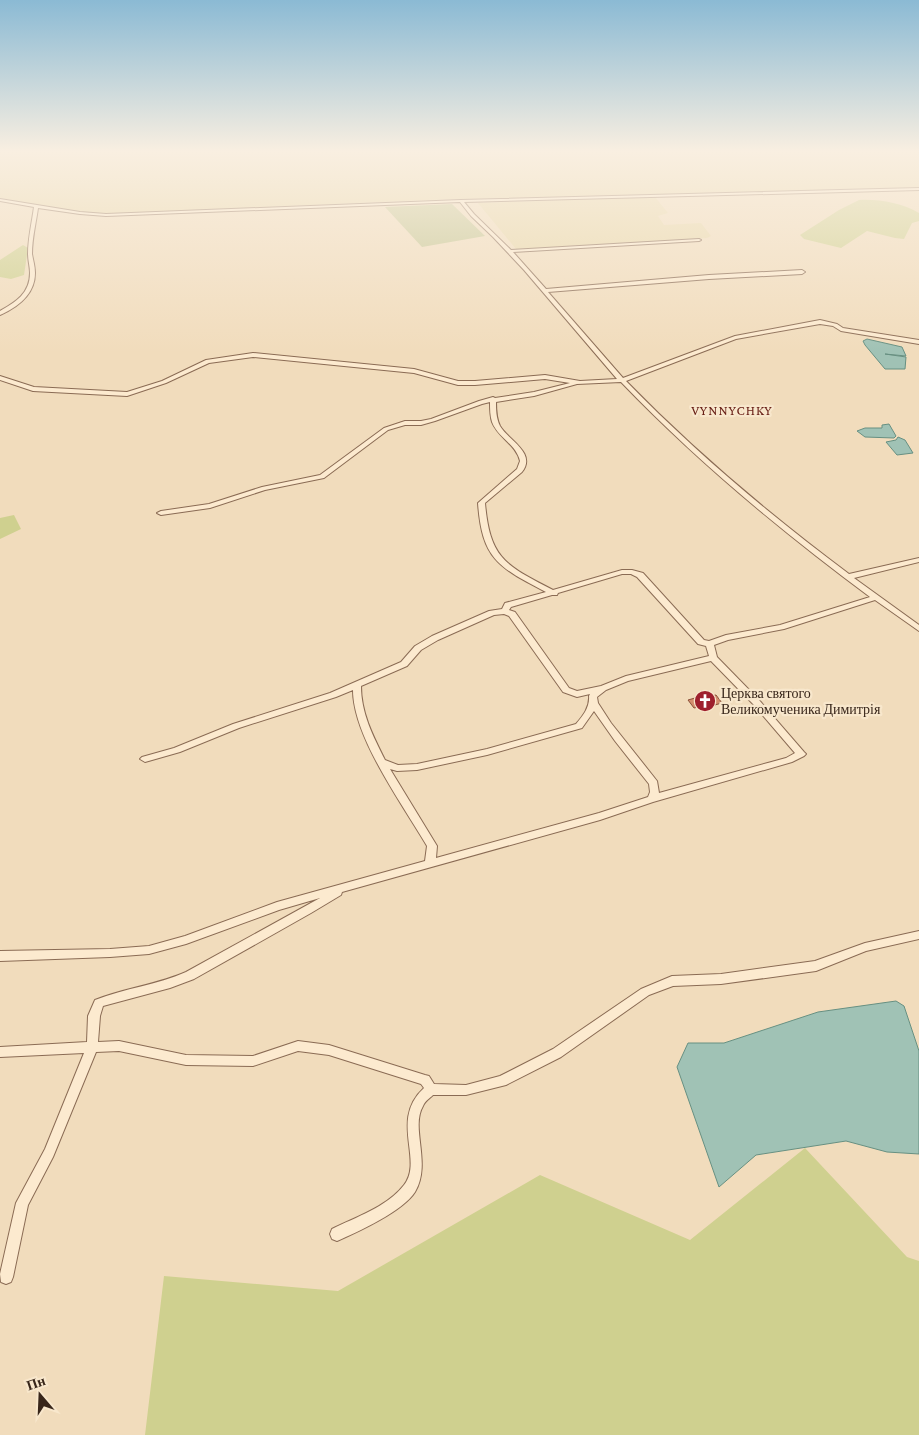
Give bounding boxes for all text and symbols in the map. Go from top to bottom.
district label: VYNNYCHKY [691,402,773,418]
place label: Церква святого Великомученика Димитрія [721,685,881,717]
church icon: Церква святого Великомученика Димитрія [693,689,717,713]
north arrow [15,1370,65,1420]
text: Пн [24,1372,47,1393]

